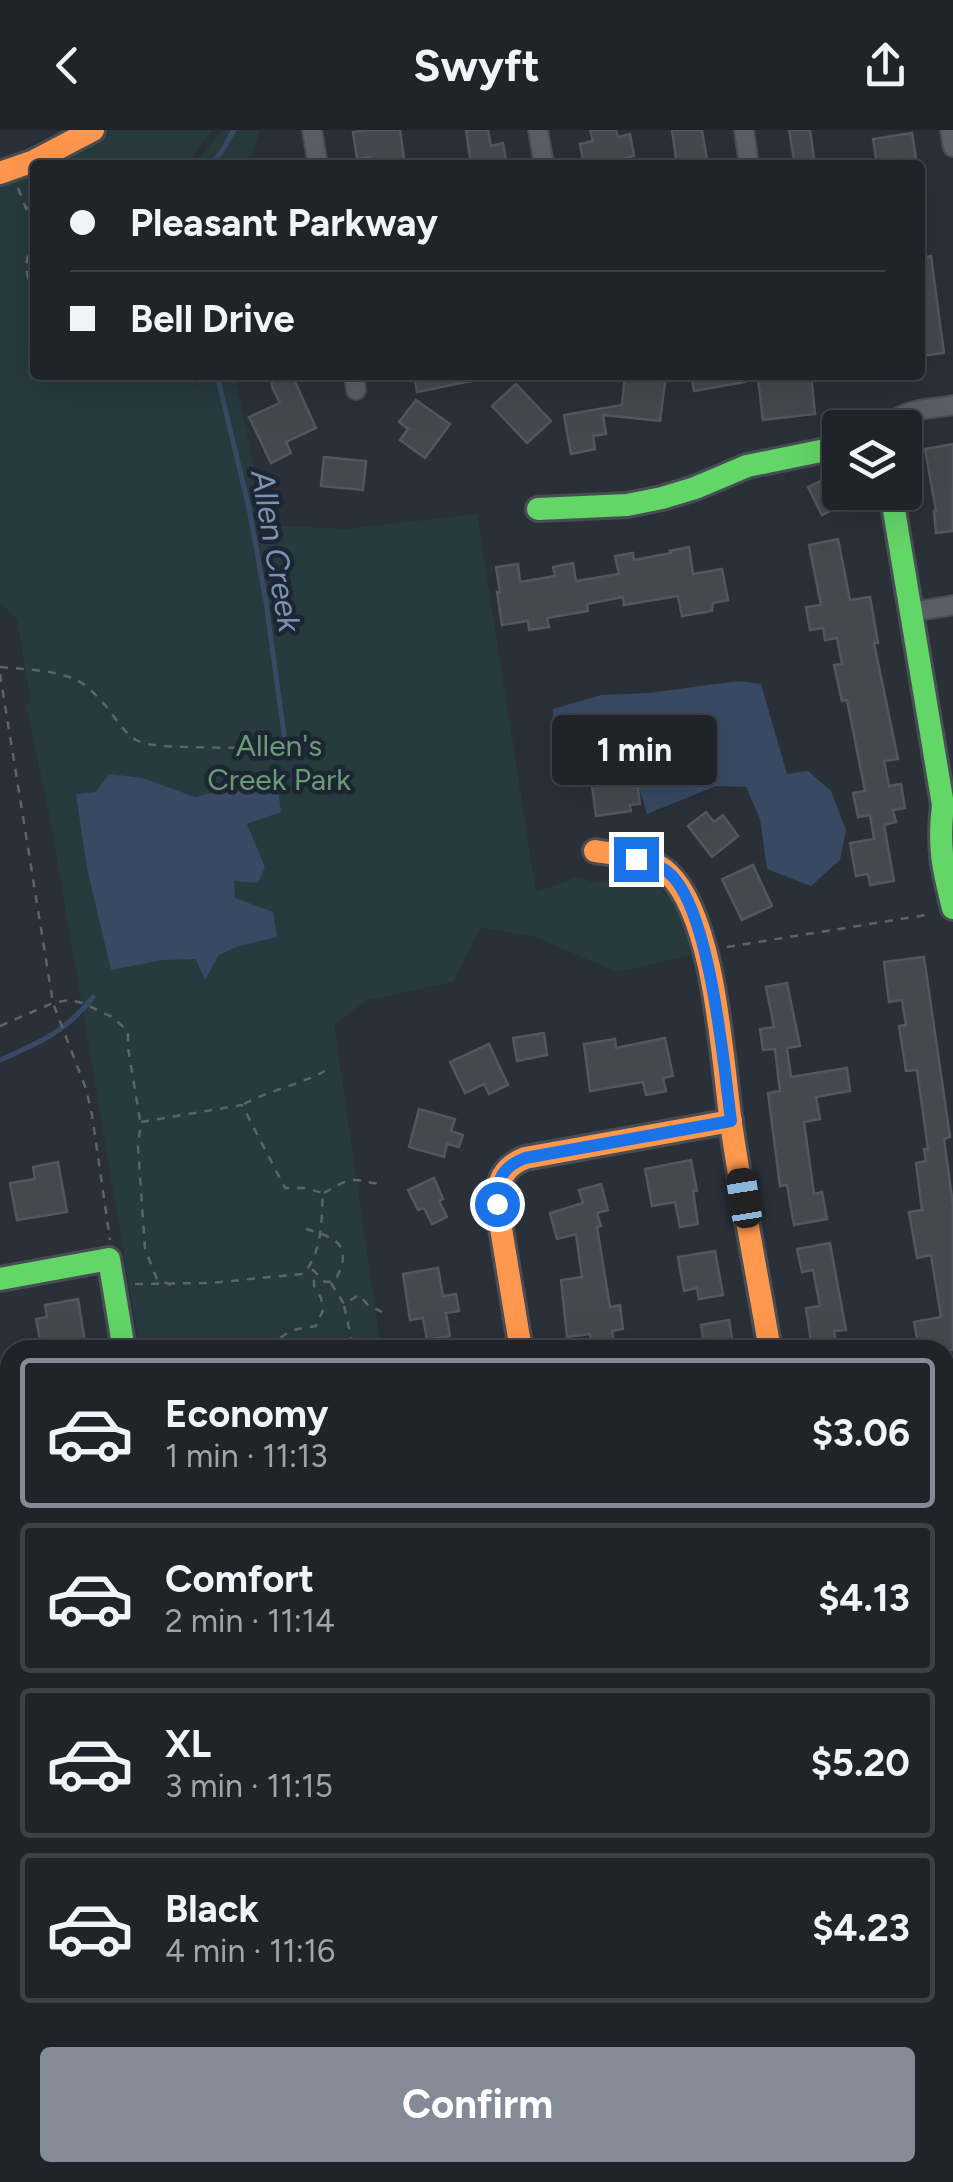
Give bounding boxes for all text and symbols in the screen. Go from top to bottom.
icon: back [40,38,95,93]
text: Swyft [413,38,540,92]
icon: share [858,38,913,93]
text: Pleasant Parkway [130,200,438,246]
text: Bell Drive [130,296,295,342]
map controls [822,410,922,510]
button: layers [822,410,922,510]
water label: Allen Creek [243,465,309,636]
callout: 1 min [554,714,718,784]
park label: Allen's Creek Park [207,727,351,798]
text: 1 min [597,731,672,769]
route end [614,837,659,882]
car [724,1166,764,1230]
route start [475,1182,520,1227]
icon: car [45,1388,135,1478]
text: Economy [165,1391,328,1437]
text: $3.06 [812,1410,910,1456]
text: 1 min · 11:13 [165,1437,328,1475]
icon: car [45,1553,135,1643]
text: Comfort [165,1556,314,1602]
text: $4.13 [818,1575,910,1621]
text: 2 min · 11:14 [165,1602,335,1640]
icon: car [45,1718,135,1808]
text: XL [165,1721,211,1767]
text: $5.20 [811,1740,910,1786]
text: 3 min · 11:15 [165,1767,333,1805]
icon: car [45,1883,135,1973]
text: Black [165,1886,259,1932]
text: $4.23 [812,1905,910,1951]
text: 4 min · 11:16 [165,1932,335,1970]
button: Confirm [40,2047,915,2162]

